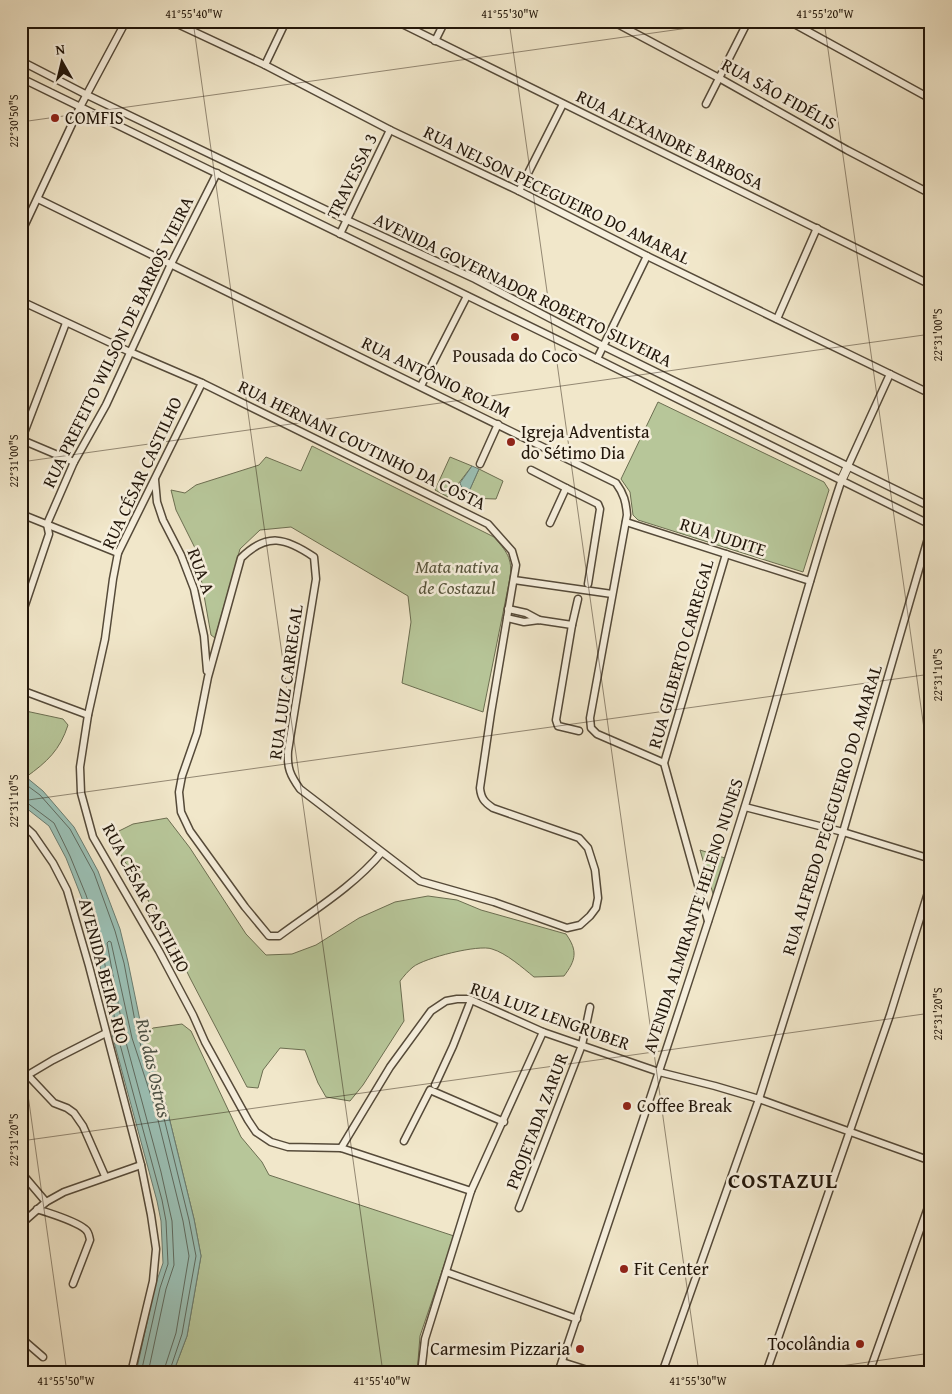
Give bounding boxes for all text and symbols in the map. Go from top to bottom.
text: 41°55'40"W [165,5,224,22]
text: 41°55'30"W [481,5,540,22]
text: 41°55'20"W [796,5,855,22]
north arrow [38,38,88,88]
text: N [54,38,67,60]
street label: RUA SÃO FIDÉLIS [717,51,842,137]
street label: RUA ALEXANDRE BARBOSA [572,82,769,197]
text: 22°30'50"S [5,94,22,148]
place label: COMFIS [65,104,124,131]
marker: COMFIS [49,112,61,124]
street label: RUA NELSON PECEGUEIRO DO AMARAL [419,118,695,271]
street label: TRAVESSA 3 [319,129,384,223]
street label: RUA PREFEITO WILSON DE BARROS VIEIRA [35,191,200,492]
street label: AVENIDA GOVERNADOR ROBERTO SILVEIRA [369,205,677,374]
text: 22°31'00"S [929,308,946,362]
street label: RUA ANTÔNIO ROLIM [357,329,515,424]
marker: Pousada do Coco [509,331,521,343]
place label: Pousada do Coco [452,342,578,369]
street label: RUA HERNANI COUTINHO DA COSTA [234,373,491,517]
street label: RUA CÉSAR CASTILHO [94,392,189,553]
place label: Igreja Adventista do Sétimo Dia [521,418,650,466]
text: 22°31'00"S [5,434,22,488]
marker: Igreja Adventista do Sétimo Dia [505,436,517,448]
street label: RUA JUDITE [676,510,770,563]
street label: RUA A [181,544,222,598]
park label: Mata nativa de Costazul [415,553,499,601]
street label: RUA GILBERTO CARREGAL [641,556,721,752]
street label: RUA LUIZ CARREGAL [261,602,310,761]
text: 22°31'10"S [929,648,946,702]
street label: RUA ALFREDO PECEGUEIRO DO AMARAL [774,661,889,958]
text: 22°31'10"S [5,774,22,828]
street label: AVENIDA ALMIRANTE HELENO NUNES [635,774,750,1057]
street label: RUA CÉSAR CASTILHO [96,818,197,977]
street label: AVENIDA BEIRA RIO [72,895,137,1047]
street label: RUA LUIZ LENGRUBER [467,974,634,1057]
text: 22°31'20"S [929,987,946,1041]
water label: Rio das Ostras [129,1015,179,1121]
street label: PROJETADA ZARUR [498,1048,575,1193]
place label: Coffee Break [637,1092,733,1119]
marker: Coffee Break [621,1100,633,1112]
text: 22°31'20"S [5,1113,22,1167]
district label: COSTAZUL [728,1164,838,1196]
place label: Fit Center [634,1255,709,1282]
marker: Fit Center [618,1263,630,1275]
place label: Tocolândia [767,1330,850,1357]
place label: Carmesim Pizzaria [430,1335,570,1362]
marker: Tocolândia [854,1338,866,1350]
marker: Carmesim Pizzaria [574,1343,586,1355]
text: 41°55'50"W [37,1372,96,1389]
text: 41°55'40"W [353,1372,412,1389]
text: 41°55'30"W [669,1372,728,1389]

